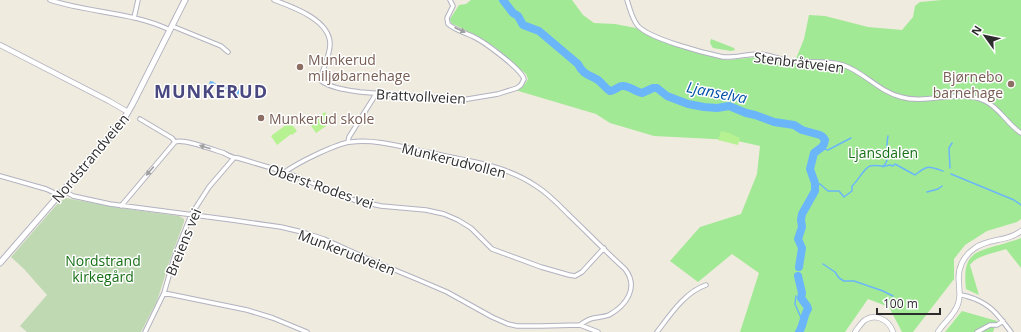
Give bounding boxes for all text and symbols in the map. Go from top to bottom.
north arrow [965,16,1005,56]
text: N [967,22,985,38]
one-way arrow [454,28,466,34]
street label: Stenbråtveien [753,47,845,77]
place label: Munkerud miljøbarnehage [308,50,410,85]
marker: Munkerud miljøbarnehage [295,62,305,72]
place label: Bjørnebo barnehage [933,67,1003,102]
water label: Ljanselva [685,76,749,108]
district label: MUNKERUD [154,79,268,103]
marker: Bjørnebo barnehage [1006,79,1016,89]
street label: Brattvollveien [376,84,466,108]
place label: Munkerud skole [269,109,374,128]
street label: Nordstrandveien [47,110,133,206]
marker: Munkerud skole [256,113,266,123]
street label: Munkerudvollen [400,138,508,182]
park label: Ljansdalen [848,143,918,162]
one-way arrow [198,144,210,150]
street label: Oberst Rodes vei [266,159,376,213]
one-way arrow [145,166,154,177]
street label: Breiens vei [161,205,205,279]
street label: Munkerudveien [296,225,398,279]
park label: Nordstrand kirkegård [65,251,141,286]
scale bar [877,290,940,316]
text: 100 m [883,295,918,312]

